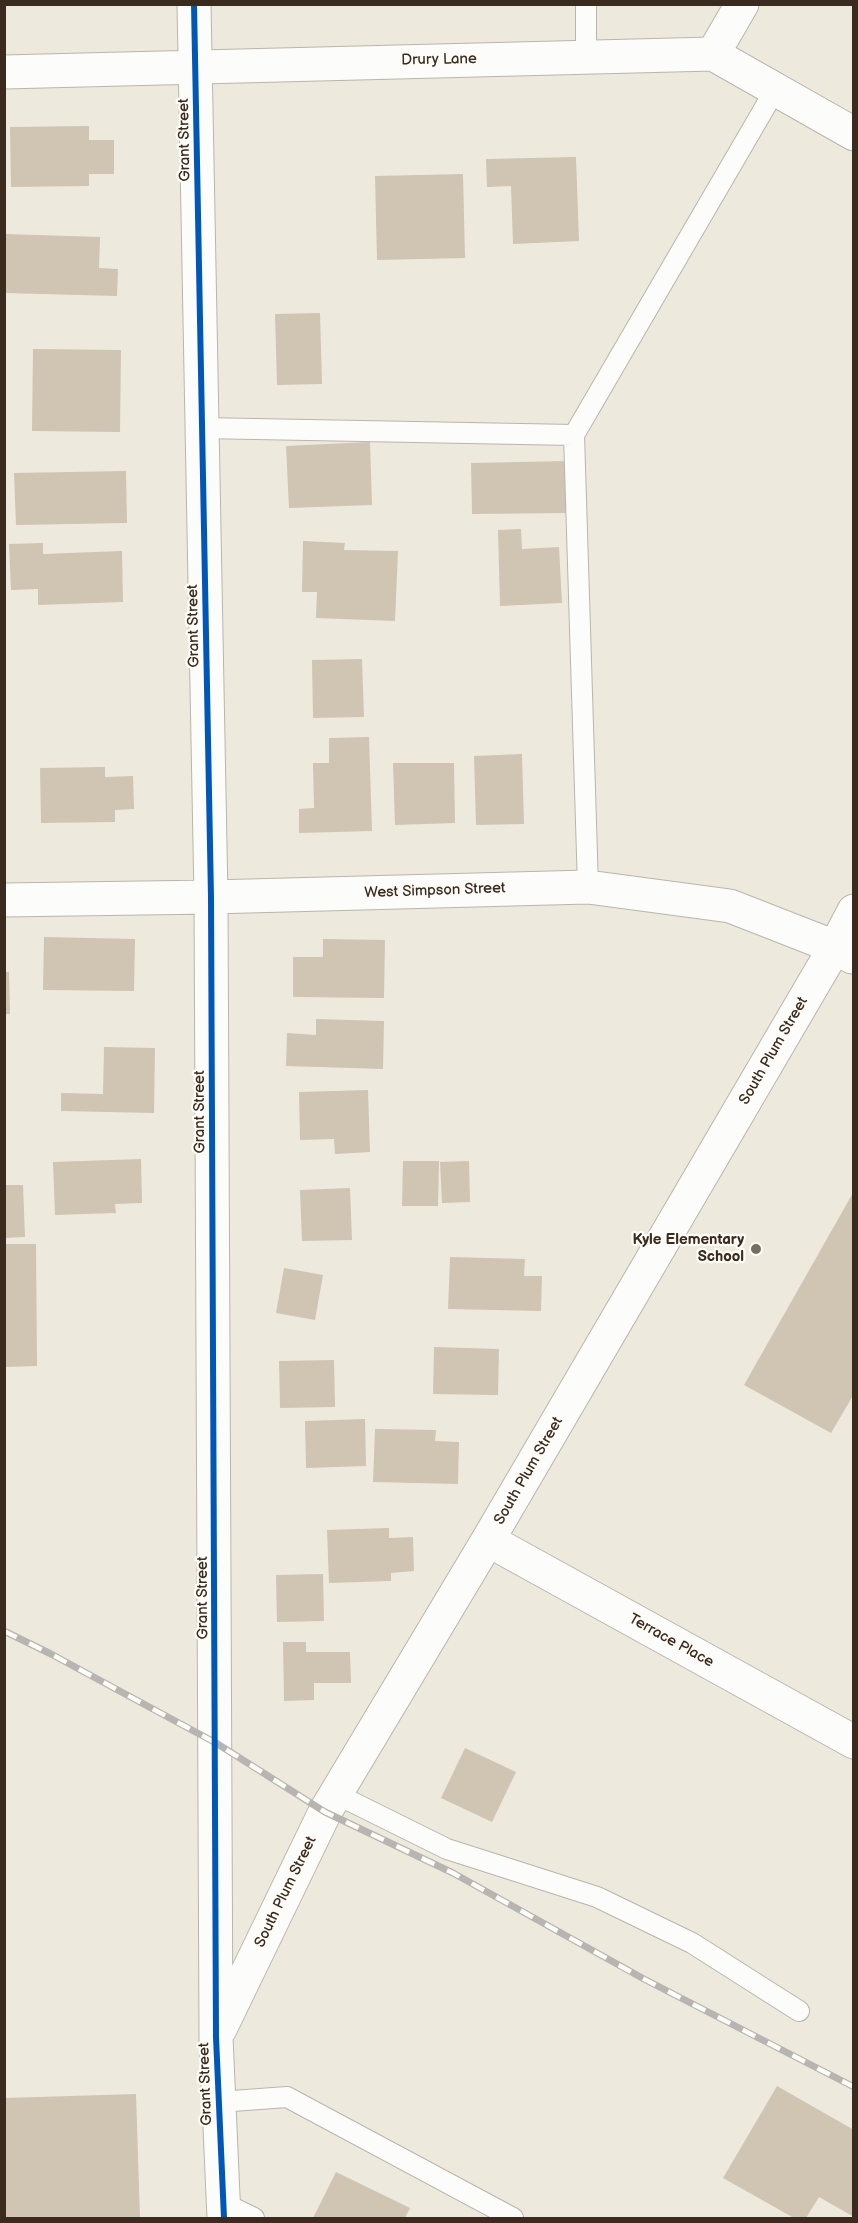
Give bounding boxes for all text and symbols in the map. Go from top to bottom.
street label: Drury Lane [401,50,477,70]
street label: Grant Street [175,98,195,182]
street label: Grant Street [184,584,204,668]
street label: West Simpson Street [364,880,506,902]
street label: South Plum Street [736,994,812,1108]
street label: Grant Street [191,1070,209,1154]
place label: Kyle Elementary School [632,1231,744,1266]
marker: Kyle Elementary School [749,1242,763,1256]
street label: South Plum Street [491,1414,567,1528]
street label: Grant Street [194,1556,212,1640]
street label: Terrace Place [625,1610,717,1672]
street label: South Plum Street [251,1833,321,1951]
street label: Grant Street [196,2042,216,2126]

